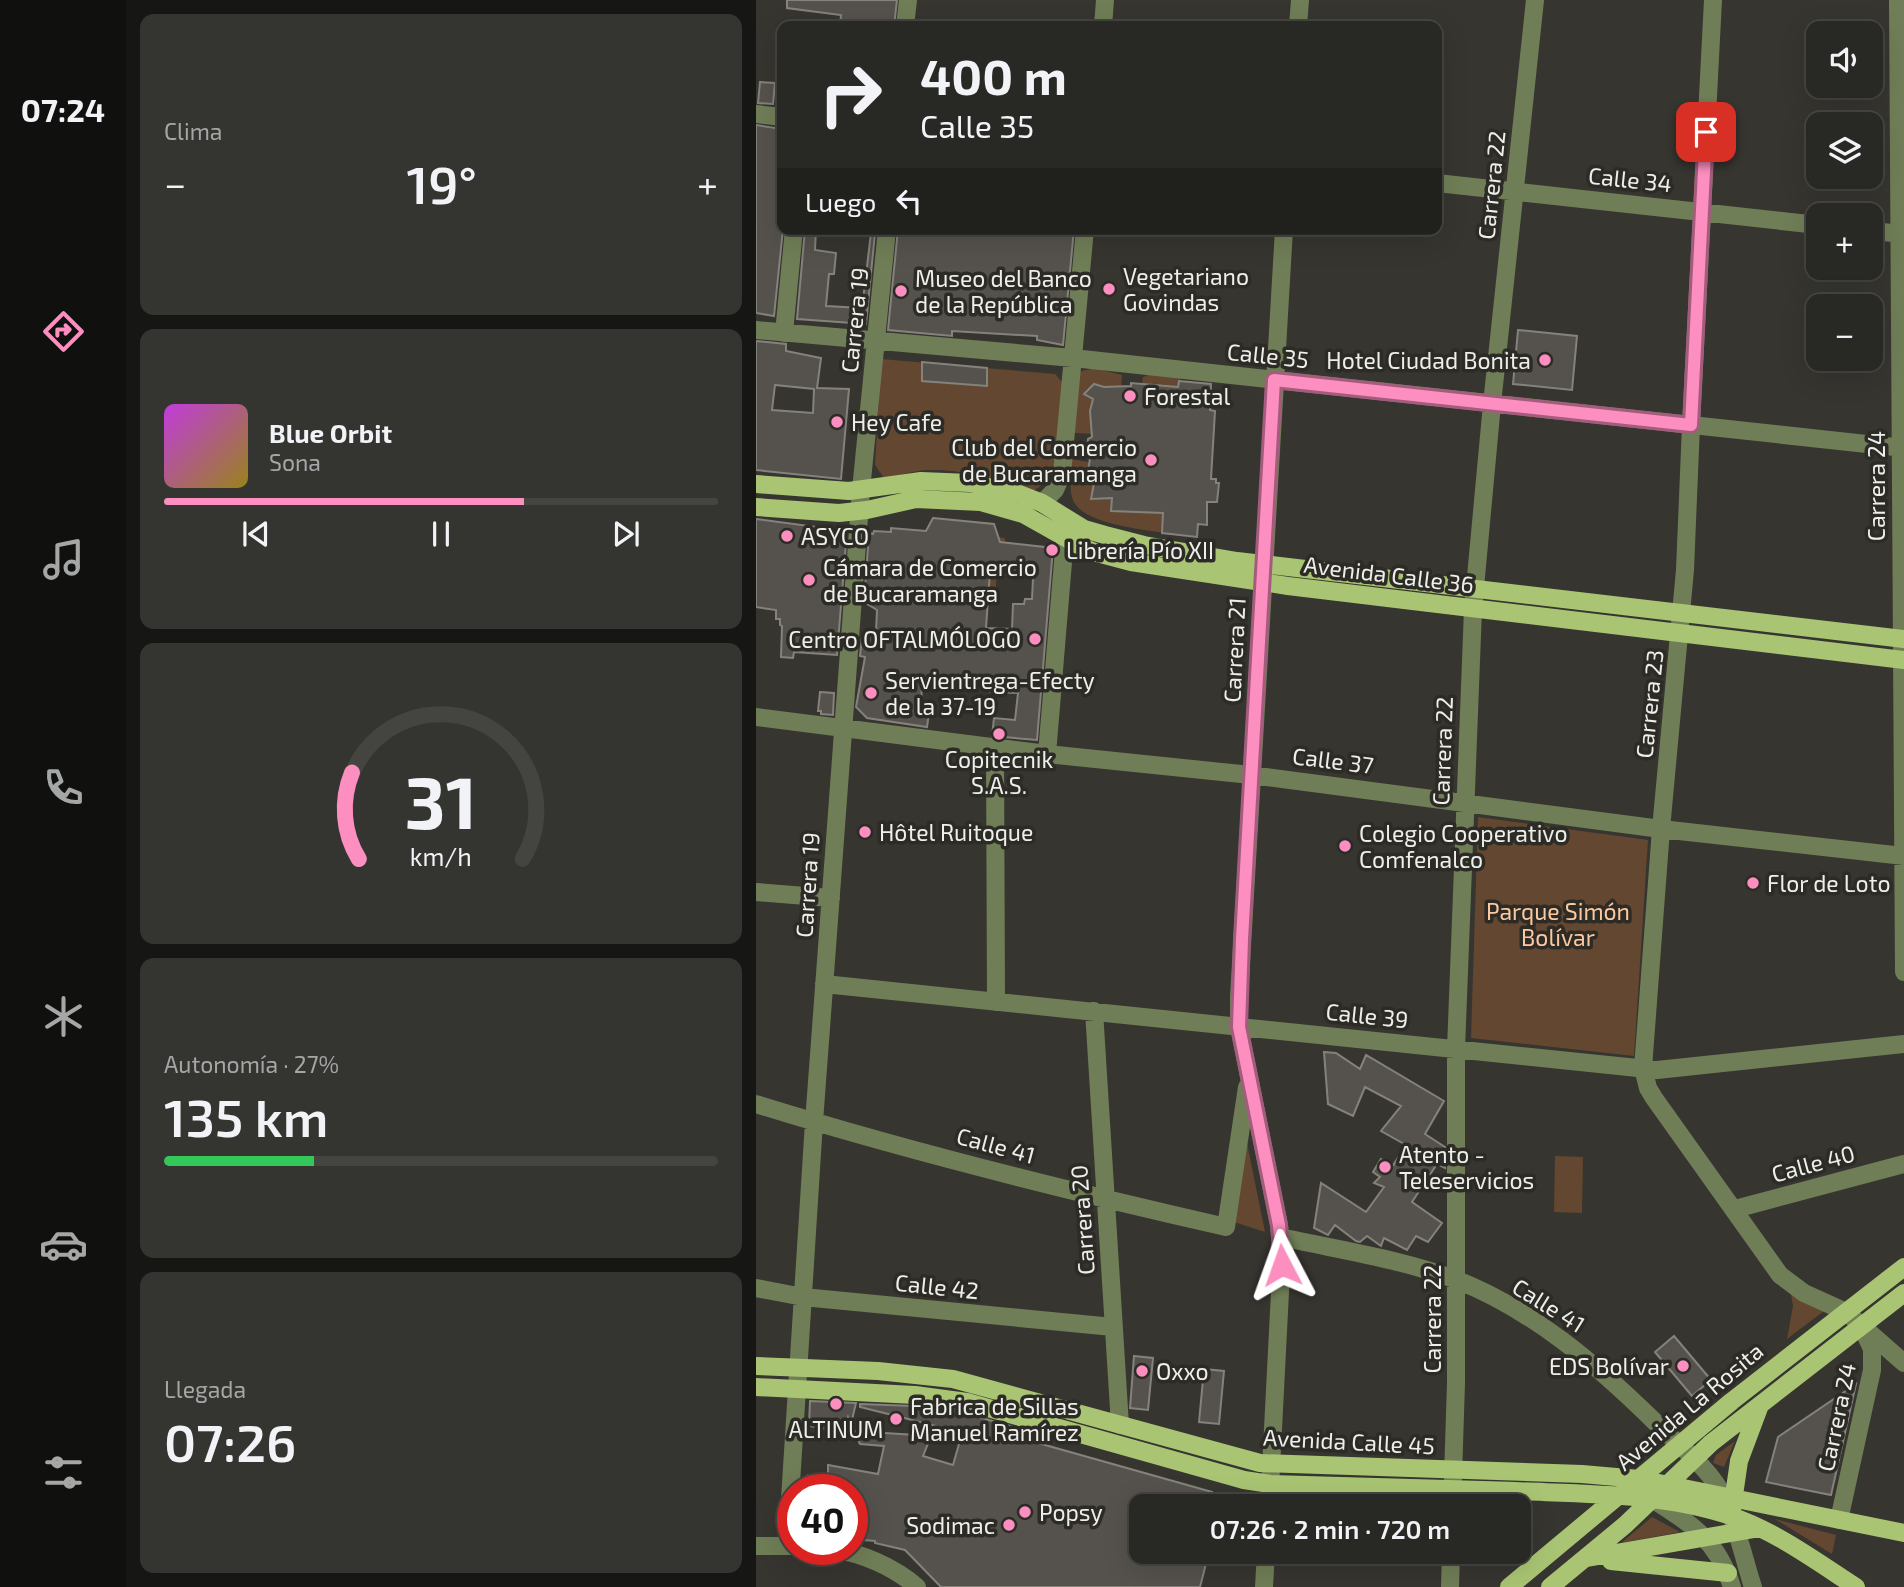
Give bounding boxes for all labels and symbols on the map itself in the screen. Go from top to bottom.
pin [1676,102,1736,162]
street label: Carrera 22 [1471,129,1511,241]
street label: Calle 34 [1587,161,1673,197]
place label: Vegetariano Govindas [1123,262,1249,316]
place label: Museo del Banco de la República [915,264,1092,318]
street label: Carrera 19 [835,266,873,374]
marker: Vegetariano Govindas [1101,281,1117,297]
marker: Museo del Banco de la República [893,283,909,299]
street label: Calle 35 [1226,337,1310,373]
place label: Hotel Ciudad Bonita [1326,346,1531,374]
marker: Hotel Ciudad Bonita [1537,352,1553,368]
place label: Forestal [1144,382,1230,410]
marker: Forestal [1122,388,1138,404]
place label: Hey Cafe [851,408,942,436]
marker: Hey Cafe [829,414,845,430]
street label: Carrera 24 [1862,431,1890,541]
place label: Club del Comercio de Bucaramanga [951,433,1137,487]
marker: Club del Comercio de Bucaramanga [1143,452,1159,468]
place label: ASYCO [801,522,869,550]
marker: ASYCO [779,528,795,544]
place label: Librería Pío XII [1066,536,1214,564]
marker: Librería Pío XII [1044,542,1060,558]
street label: Avenida Calle 36 [1302,550,1476,598]
place label: Cámara de Comercio de Bucaramanga [823,553,1037,607]
marker: Cámara de Comercio de Bucaramanga [801,572,817,588]
street label: Carrera 21 [1217,597,1251,703]
place label: Centro OFTALMÓLOGO [788,625,1021,653]
marker: Centro OFTALMÓLOGO [1027,631,1043,647]
street label: Carrera 23 [1629,648,1669,760]
place label: Servientrega-Efecty de la 37-19 [885,666,1095,720]
marker: Servientrega-Efecty de la 37-19 [863,685,879,701]
street label: Carrera 22 [1426,696,1458,806]
marker: Copitecnik S.A.S. [991,726,1007,742]
street label: Calle 37 [1291,741,1375,779]
place label: Copitecnik S.A.S. [945,745,1053,799]
place label: Hôtel Ruitoque [879,818,1033,846]
place label: Colegio Cooperativo Comfenalco [1359,819,1567,873]
marker: Hôtel Ruitoque [857,824,873,840]
street label: Carrera 19 [789,831,825,939]
marker: Colegio Cooperativo Comfenalco [1337,838,1353,854]
place label: Flor de Loto [1767,869,1890,897]
marker: Flor de Loto [1745,875,1761,891]
park label: Parque Simón Bolívar [1486,897,1630,951]
street label: Calle 39 [1324,997,1410,1033]
street label: Calle 41 [954,1121,1038,1169]
street label: Calle 40 [1768,1138,1858,1188]
place label: Atento - Teleservicios [1399,1140,1534,1194]
marker: Atento - Teleservicios [1377,1159,1393,1175]
street label: Carrera 20 [1064,1164,1100,1276]
position arrow [1245,1228,1319,1302]
street label: Carrera 22 [1418,1264,1446,1374]
street label: Calle 42 [894,1268,980,1304]
street label: Calle 41 [1508,1272,1590,1338]
street label: Avenida La Rosita [1610,1336,1768,1476]
place label: EDS Bolívar [1549,1352,1669,1380]
place label: Oxxo [1156,1357,1208,1385]
marker: EDS Bolívar [1675,1358,1691,1374]
street label: Carrera 24 [1811,1360,1861,1474]
marker: Oxxo [1134,1363,1150,1379]
place label: Fabrica de Sillas Manuel Ramírez [910,1392,1079,1446]
marker: ALTINUM [828,1396,844,1412]
marker: Fabrica de Sillas Manuel Ramírez [888,1411,904,1427]
place label: ALTINUM [789,1415,883,1443]
street label: Avenida Calle 45 [1263,1423,1435,1459]
speed limit sign: 40 [777,1474,868,1565]
place label: Popsy [1039,1498,1103,1526]
marker: Popsy [1017,1504,1033,1520]
place label: Sodimac [906,1511,995,1539]
marker: Sodimac [1001,1517,1017,1533]

